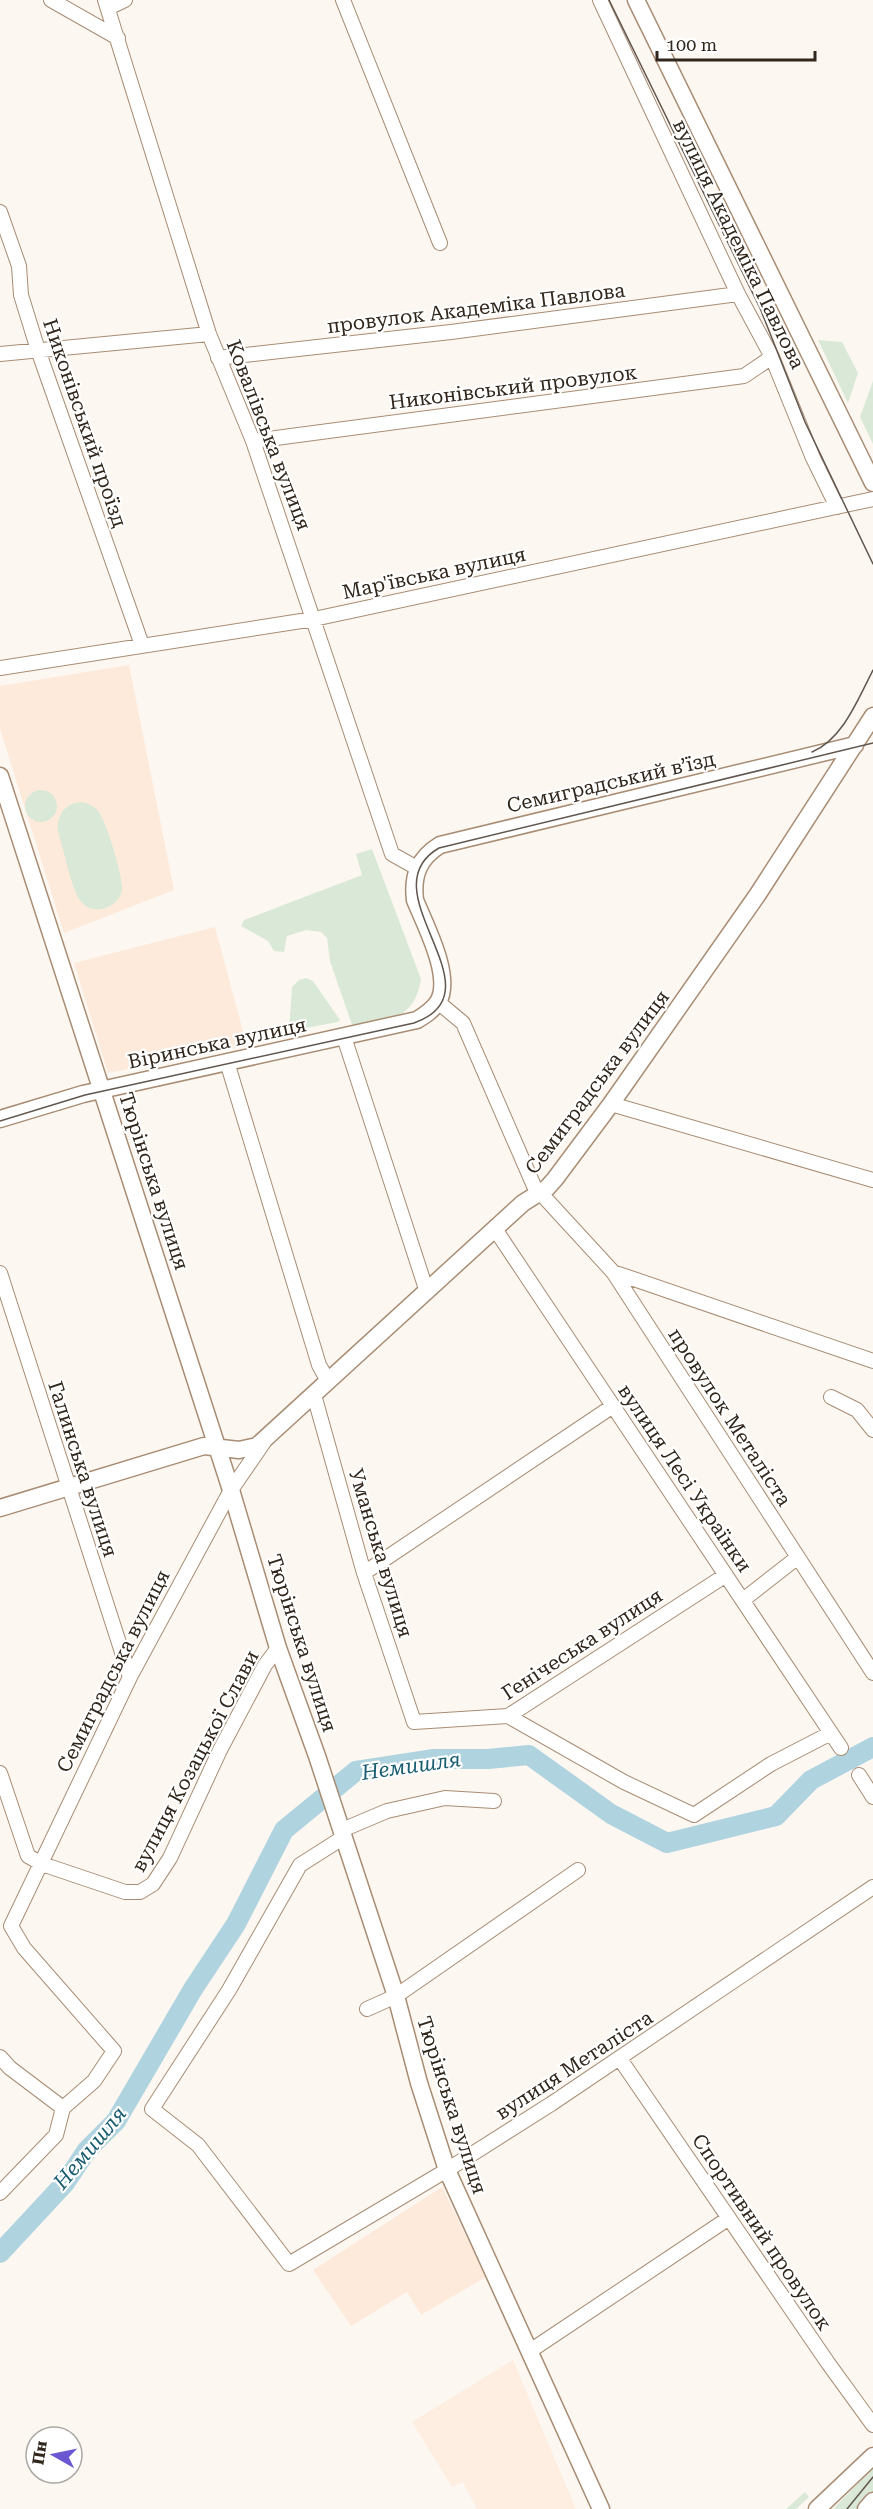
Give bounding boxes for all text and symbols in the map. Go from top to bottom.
scale bar [657,24,814,62]
text: 100 m [666,34,717,55]
street label: вулиця Академіка Павлова [668,115,810,373]
street label: провулок Академіка Павлова [326,278,627,338]
street label: Никонівський проїзд [38,316,132,531]
street label: Ковалівська вулиця [222,336,316,534]
street label: Никонівський провулок [388,360,639,414]
street label: Мар'ївська вулиця [340,542,528,604]
street label: Семиградський в’їзд [505,746,718,818]
street label: Семиградська вулиця [520,985,674,1179]
street label: Віринська вулиця [126,1012,308,1074]
street label: Тюрінська вулиця [114,1089,194,1273]
street label: провулок Металіста [663,1323,797,1511]
street label: Галинська вулиця [43,1378,123,1560]
street label: вулиця Лесі Українки [613,1379,757,1577]
street label: Уманська вулиця [344,1466,418,1640]
street label: Тюрінська вулиця [262,1551,342,1735]
street label: Семиградська вулиця [51,1566,175,1776]
street label: Генічеська вулиця [497,1583,667,1705]
street label: вулиця Козацької Слави [126,1646,264,1876]
water label: Немишля [359,1747,462,1785]
street label: вулиця Металіста [491,2005,657,2125]
street label: Тюрінська вулиця [412,2013,492,2197]
water label: Немишля [48,2102,131,2195]
street label: Спортивний провулок [687,2129,837,2335]
north arrow [24,2425,84,2485]
text: Пн [28,2439,51,2466]

